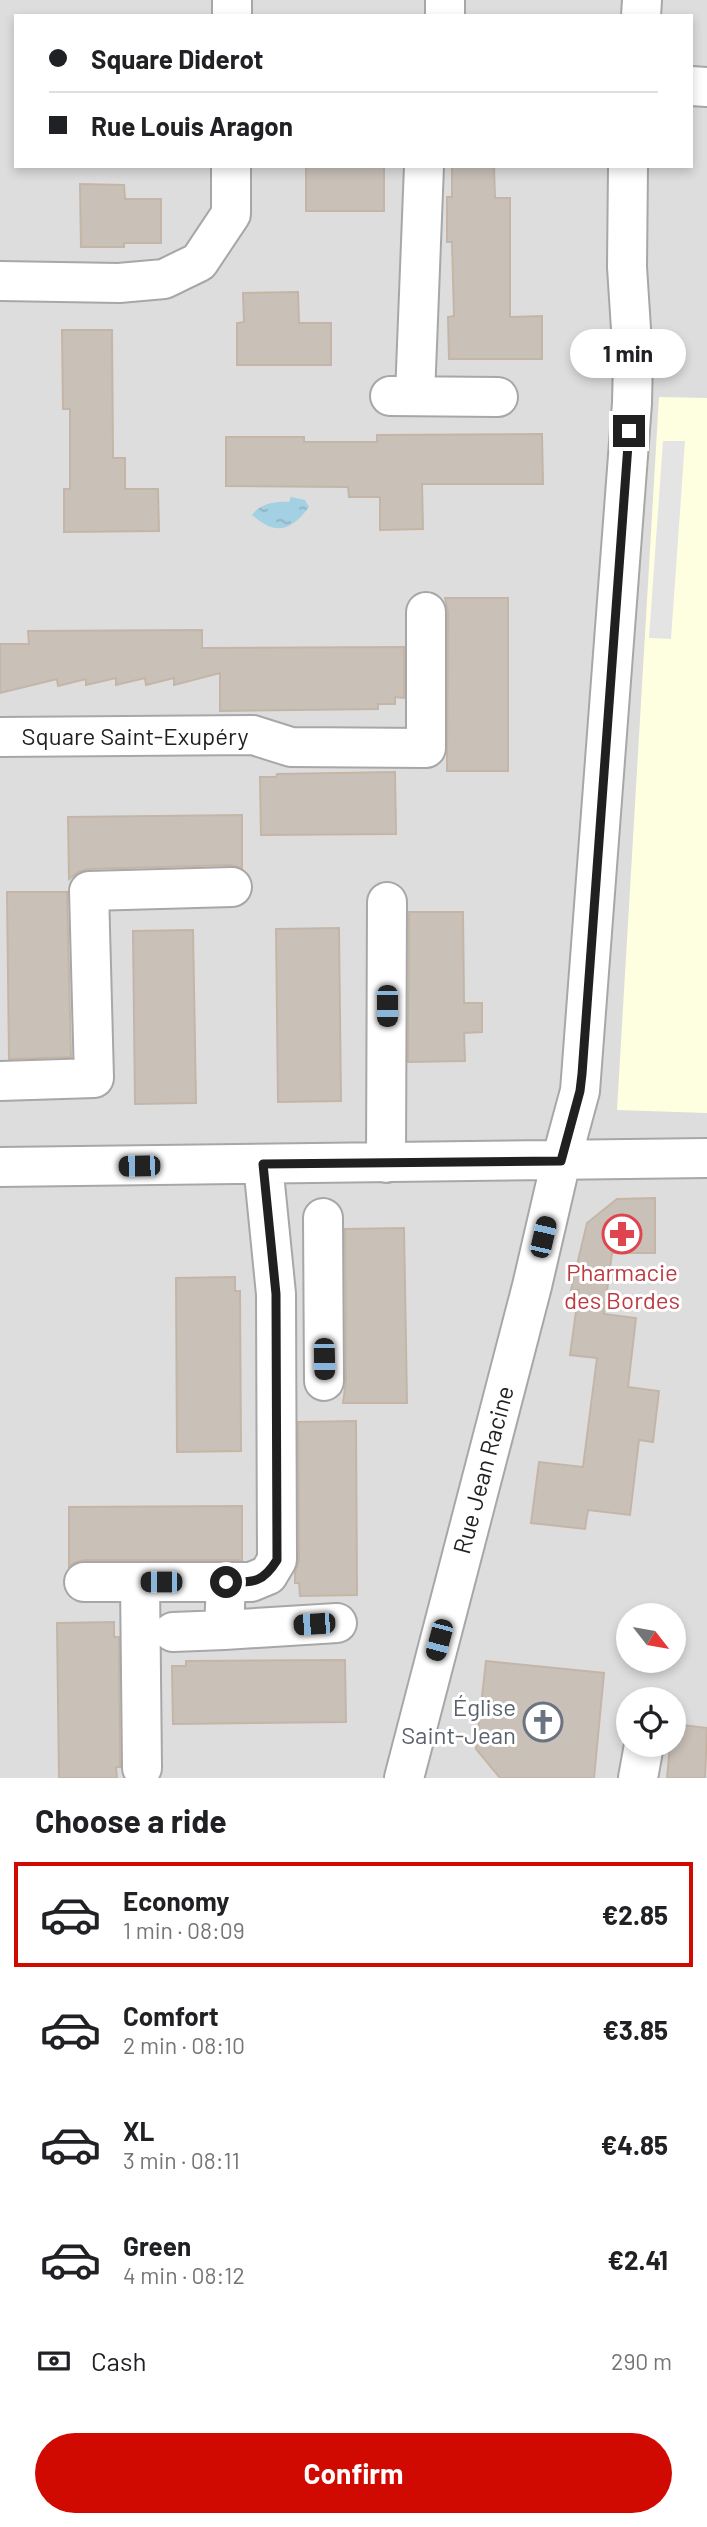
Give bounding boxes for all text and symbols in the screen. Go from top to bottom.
text: Square Diderot [91,43,263,74]
text: Rue Louis Aragon [91,110,293,141]
callout: 1 min [571,330,687,378]
text: 1 min [603,339,653,367]
route end [613,415,645,447]
street label: Square Saint-Exupéry [22,721,248,750]
car [377,985,398,1027]
car [118,1155,161,1177]
pharmacy icon: Pharmacie des Bordes [601,1213,643,1255]
car [529,1214,558,1260]
place label: Pharmacie des Bordes [564,1257,680,1314]
car [314,1338,335,1380]
street label: Rue Jean Racine [446,1382,519,1557]
route start [210,1566,242,1598]
car [141,1572,183,1593]
north arrow [616,1603,686,1673]
map controls [616,1603,686,1757]
car [293,1612,336,1636]
car [424,1617,455,1663]
button: locate [616,1687,686,1757]
place label: Église Saint-Jean [401,1692,516,1749]
church icon: Église Saint-Jean [522,1701,564,1743]
text: Choose a ride [35,1801,227,1839]
icon: car [39,1883,102,1946]
text: Economy [123,1885,229,1916]
text: €2.85 [602,1899,668,1930]
text: 1 min · 08:09 [123,1916,245,1944]
icon: car [39,1998,102,2061]
text: Comfort [123,2000,219,2031]
text: €3.85 [602,2014,668,2045]
text: 2 min · 08:10 [123,2031,245,2059]
icon: car [39,2113,102,2176]
text: XL [123,2115,154,2146]
text: €4.85 [601,2129,668,2160]
text: 3 min · 08:11 [123,2146,240,2174]
icon: car [39,2228,102,2291]
text: Green [123,2230,191,2261]
text: €2.41 [607,2244,668,2275]
text: 4 min · 08:12 [123,2261,245,2289]
icon: cash [35,2342,73,2380]
text: Cash [91,2345,146,2376]
text: 290 m [611,2347,672,2375]
button: Confirm [35,2433,672,2513]

